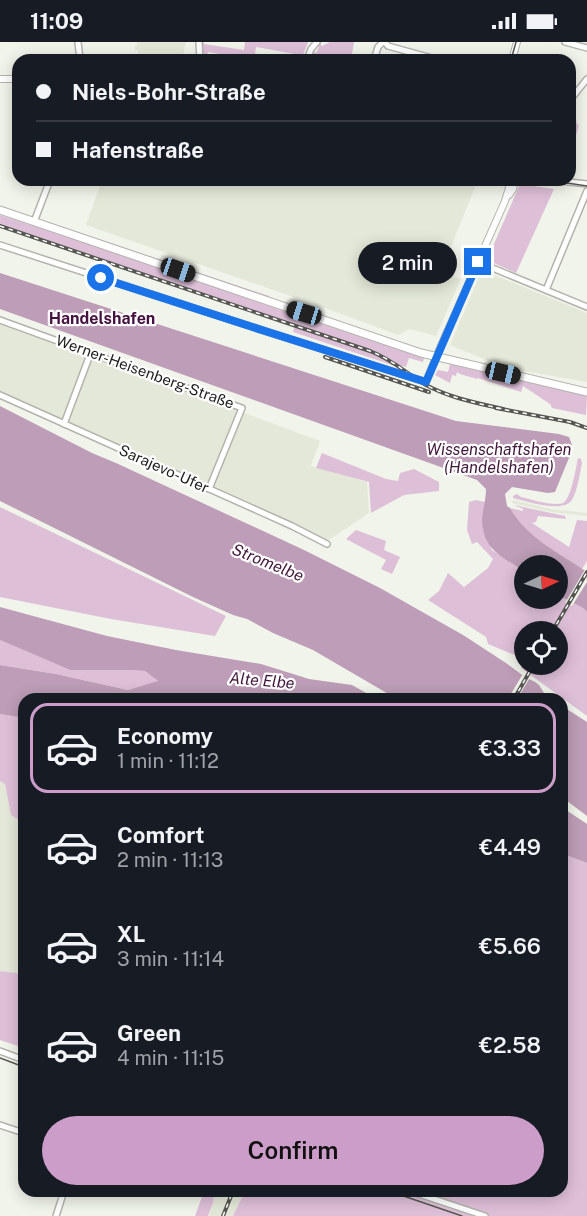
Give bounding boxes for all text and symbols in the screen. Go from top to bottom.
text: 11:09 [30,8,83,34]
text: Niels-Bohr-Straße [72,79,266,105]
text: Hafenstraße [72,137,204,163]
callout: 2 min [358,241,457,283]
route end [464,248,491,275]
text: 2 min [382,251,433,275]
car [158,256,198,284]
route start [87,264,114,291]
car [284,299,324,327]
district label: Handelshafen [49,309,155,328]
street label: Werner-Heisenberg-Straße [54,331,237,412]
car [483,360,523,386]
water label: Wissenschaftshafen (Handelshafen) [426,440,572,477]
street label: Sarajevo-Ufer [116,441,212,496]
water label: Stromelbe [229,540,307,586]
north arrow [514,555,568,609]
map controls [514,555,568,675]
button: locate [514,621,568,675]
water label: Alte Elbe [229,668,296,693]
icon: car [45,721,99,775]
text: Economy [117,723,213,749]
text: €3.33 [479,735,541,761]
text: 1 min · 11:12 [117,749,219,773]
icon: car [45,820,99,874]
text: Comfort [117,822,204,848]
text: €4.49 [479,834,541,860]
text: 2 min · 11:13 [117,848,223,872]
icon: car [45,919,99,973]
text: XL [117,921,145,947]
text: €5.66 [479,933,541,959]
text: 3 min · 11:14 [117,947,224,971]
icon: car [45,1018,99,1072]
text: Green [117,1020,181,1046]
text: €2.58 [479,1032,541,1058]
text: 4 min · 11:15 [117,1046,224,1070]
button: Confirm [42,1116,544,1185]

